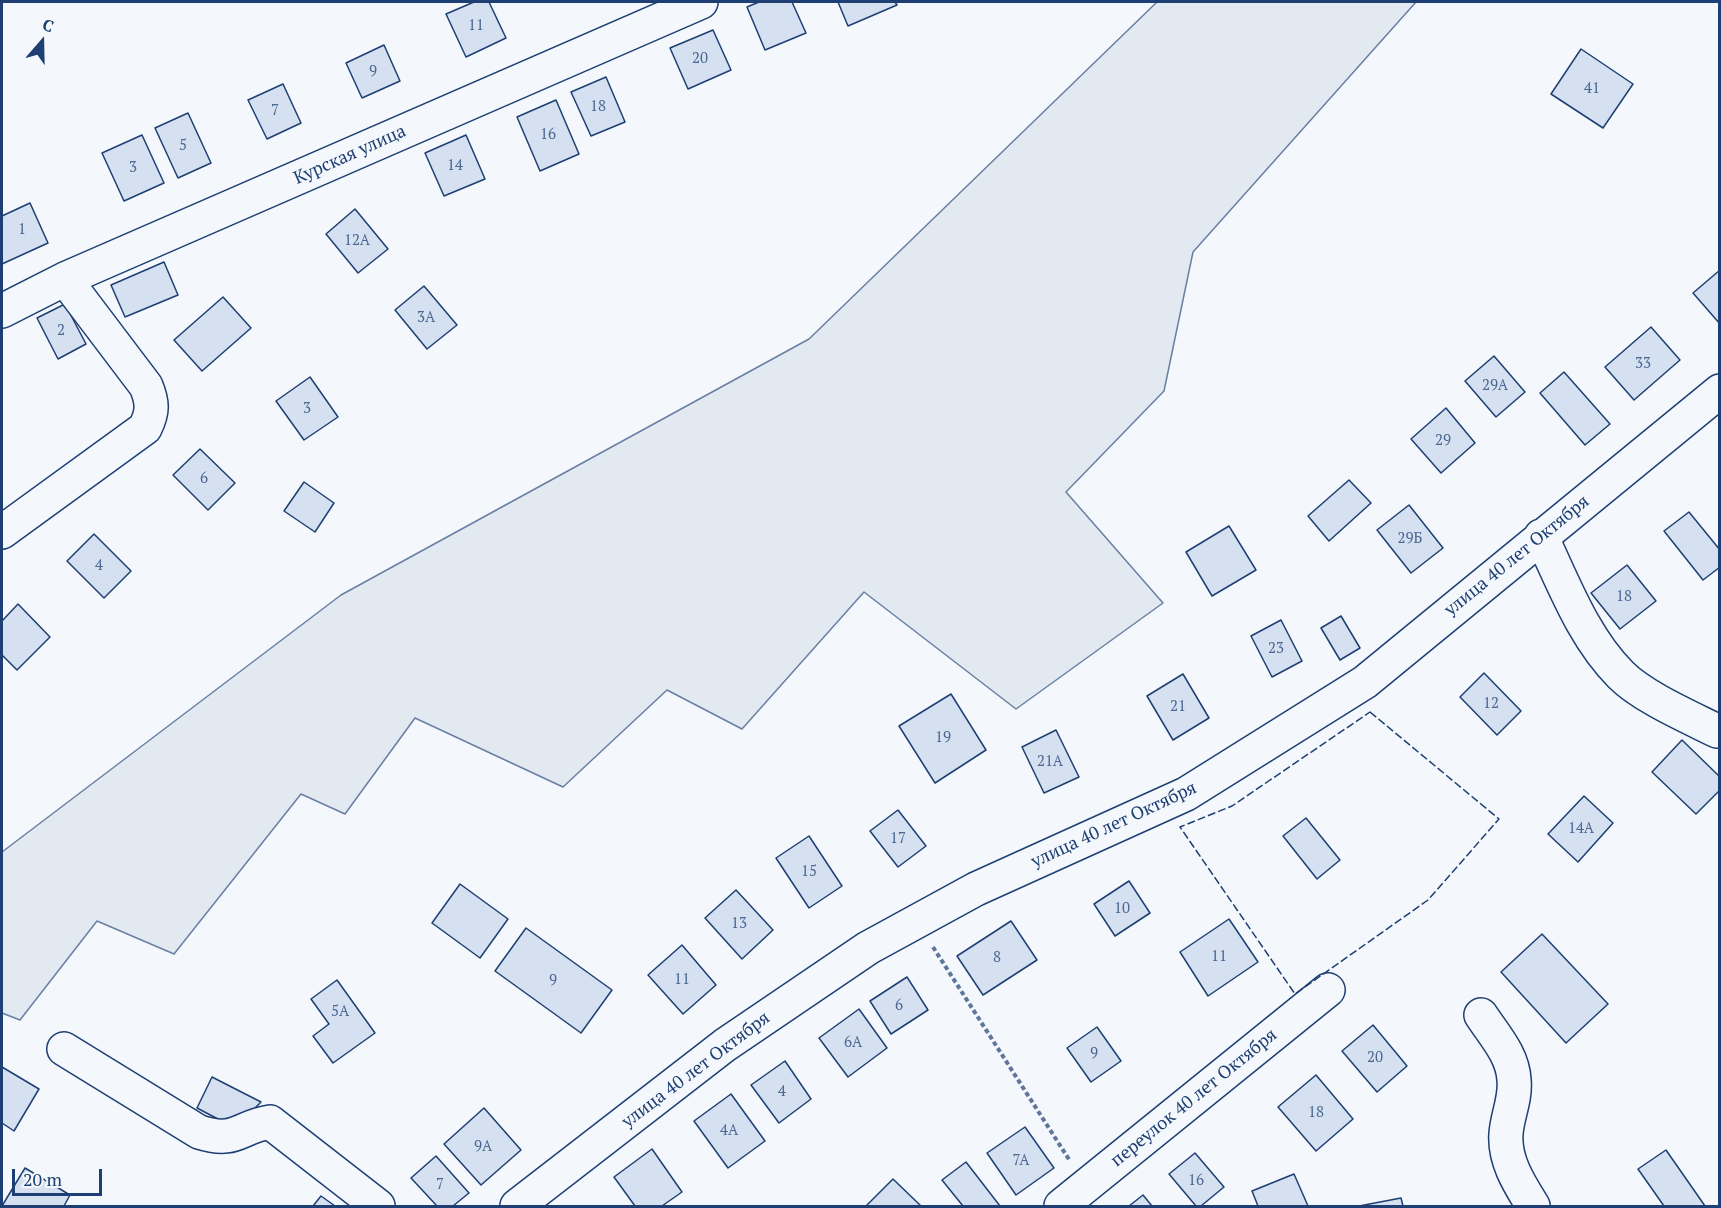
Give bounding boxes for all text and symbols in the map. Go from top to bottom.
north arrow [12,12,72,72]
text: С [39,13,57,37]
house number: 11 [468,17,484,35]
house number: 20 [692,50,708,68]
house number: 9 [369,63,377,81]
house number: 41 [1584,80,1600,98]
house number: 18 [590,98,606,116]
house number: 7 [271,102,279,120]
street label: Курская улица [291,121,409,189]
house number: 16 [540,126,556,144]
house number: 5 [179,137,187,155]
house number: 14 [447,157,463,175]
house number: 3 [129,159,137,177]
house number: 1 [18,221,26,239]
house number: 12А [344,232,370,250]
house number: 3А [417,309,435,327]
house number: 2 [57,322,65,340]
house number: 33 [1635,355,1651,373]
house number: 29А [1482,377,1508,395]
house number: 3 [303,400,311,418]
house number: 29 [1435,432,1451,450]
house number: 6 [200,470,208,488]
street label: улица 40 лет Октября [1440,491,1594,621]
house number: 29Б [1398,530,1422,548]
house number: 4 [95,557,103,575]
house number: 18 [1616,588,1632,606]
house number: 23 [1268,640,1284,658]
house number: 12 [1483,695,1499,713]
house number: 21 [1170,698,1186,716]
house number: 19 [935,729,951,747]
house number: 21А [1037,753,1063,771]
street label: улица 40 лет Октября [1028,777,1200,873]
house number: 14А [1568,820,1594,838]
house number: 17 [890,830,906,848]
house number: 15 [801,863,817,881]
house number: 10 [1114,900,1130,918]
house number: 13 [731,915,747,933]
house number: 11 [1211,948,1227,966]
house number: 8 [993,949,1001,967]
house number: 11 [674,971,690,989]
house number: 9 [549,972,557,990]
house number: 6 [895,997,903,1015]
house number: 5А [331,1003,349,1021]
street label: улица 40 лет Октября [618,1007,774,1133]
street label: переулок 40 лет Октября [1107,1024,1281,1172]
house number: 6А [844,1034,862,1052]
house number: 9 [1090,1045,1098,1063]
house number: 20 [1367,1049,1383,1067]
house number: 4 [778,1083,786,1101]
house number: 18 [1308,1104,1324,1122]
house number: 4А [720,1122,738,1140]
house number: 9А [474,1138,492,1156]
house number: 7А [1012,1152,1030,1170]
scale bar [15,1157,105,1195]
text: 20 m [23,1167,62,1191]
house number: 16 [1188,1172,1204,1190]
house number: 7 [436,1176,444,1194]

